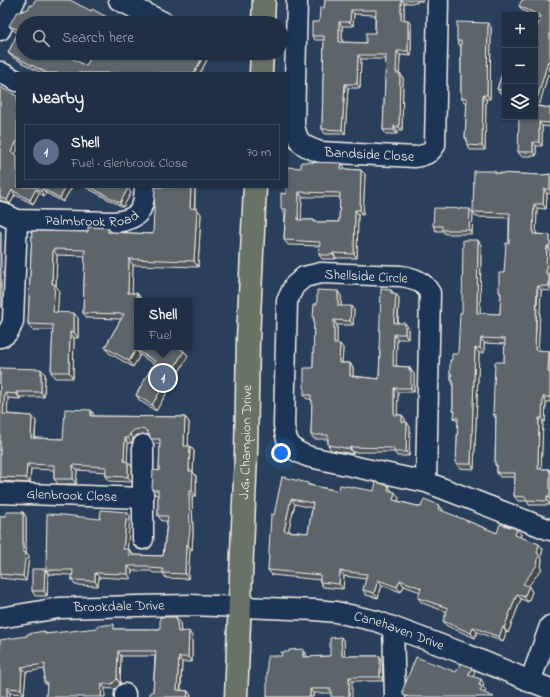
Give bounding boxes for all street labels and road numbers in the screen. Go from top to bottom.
street label: Bandside Close [323,142,416,167]
street label: Palmbrook Road [45,205,144,233]
street label: Shellside Circle [324,264,409,290]
street label: J.G. Champion Drive [234,384,258,500]
street label: Glenbrook Close [26,483,118,508]
street label: Brookdale Drive [72,595,166,618]
street label: Canehaven Drive [352,606,448,656]

